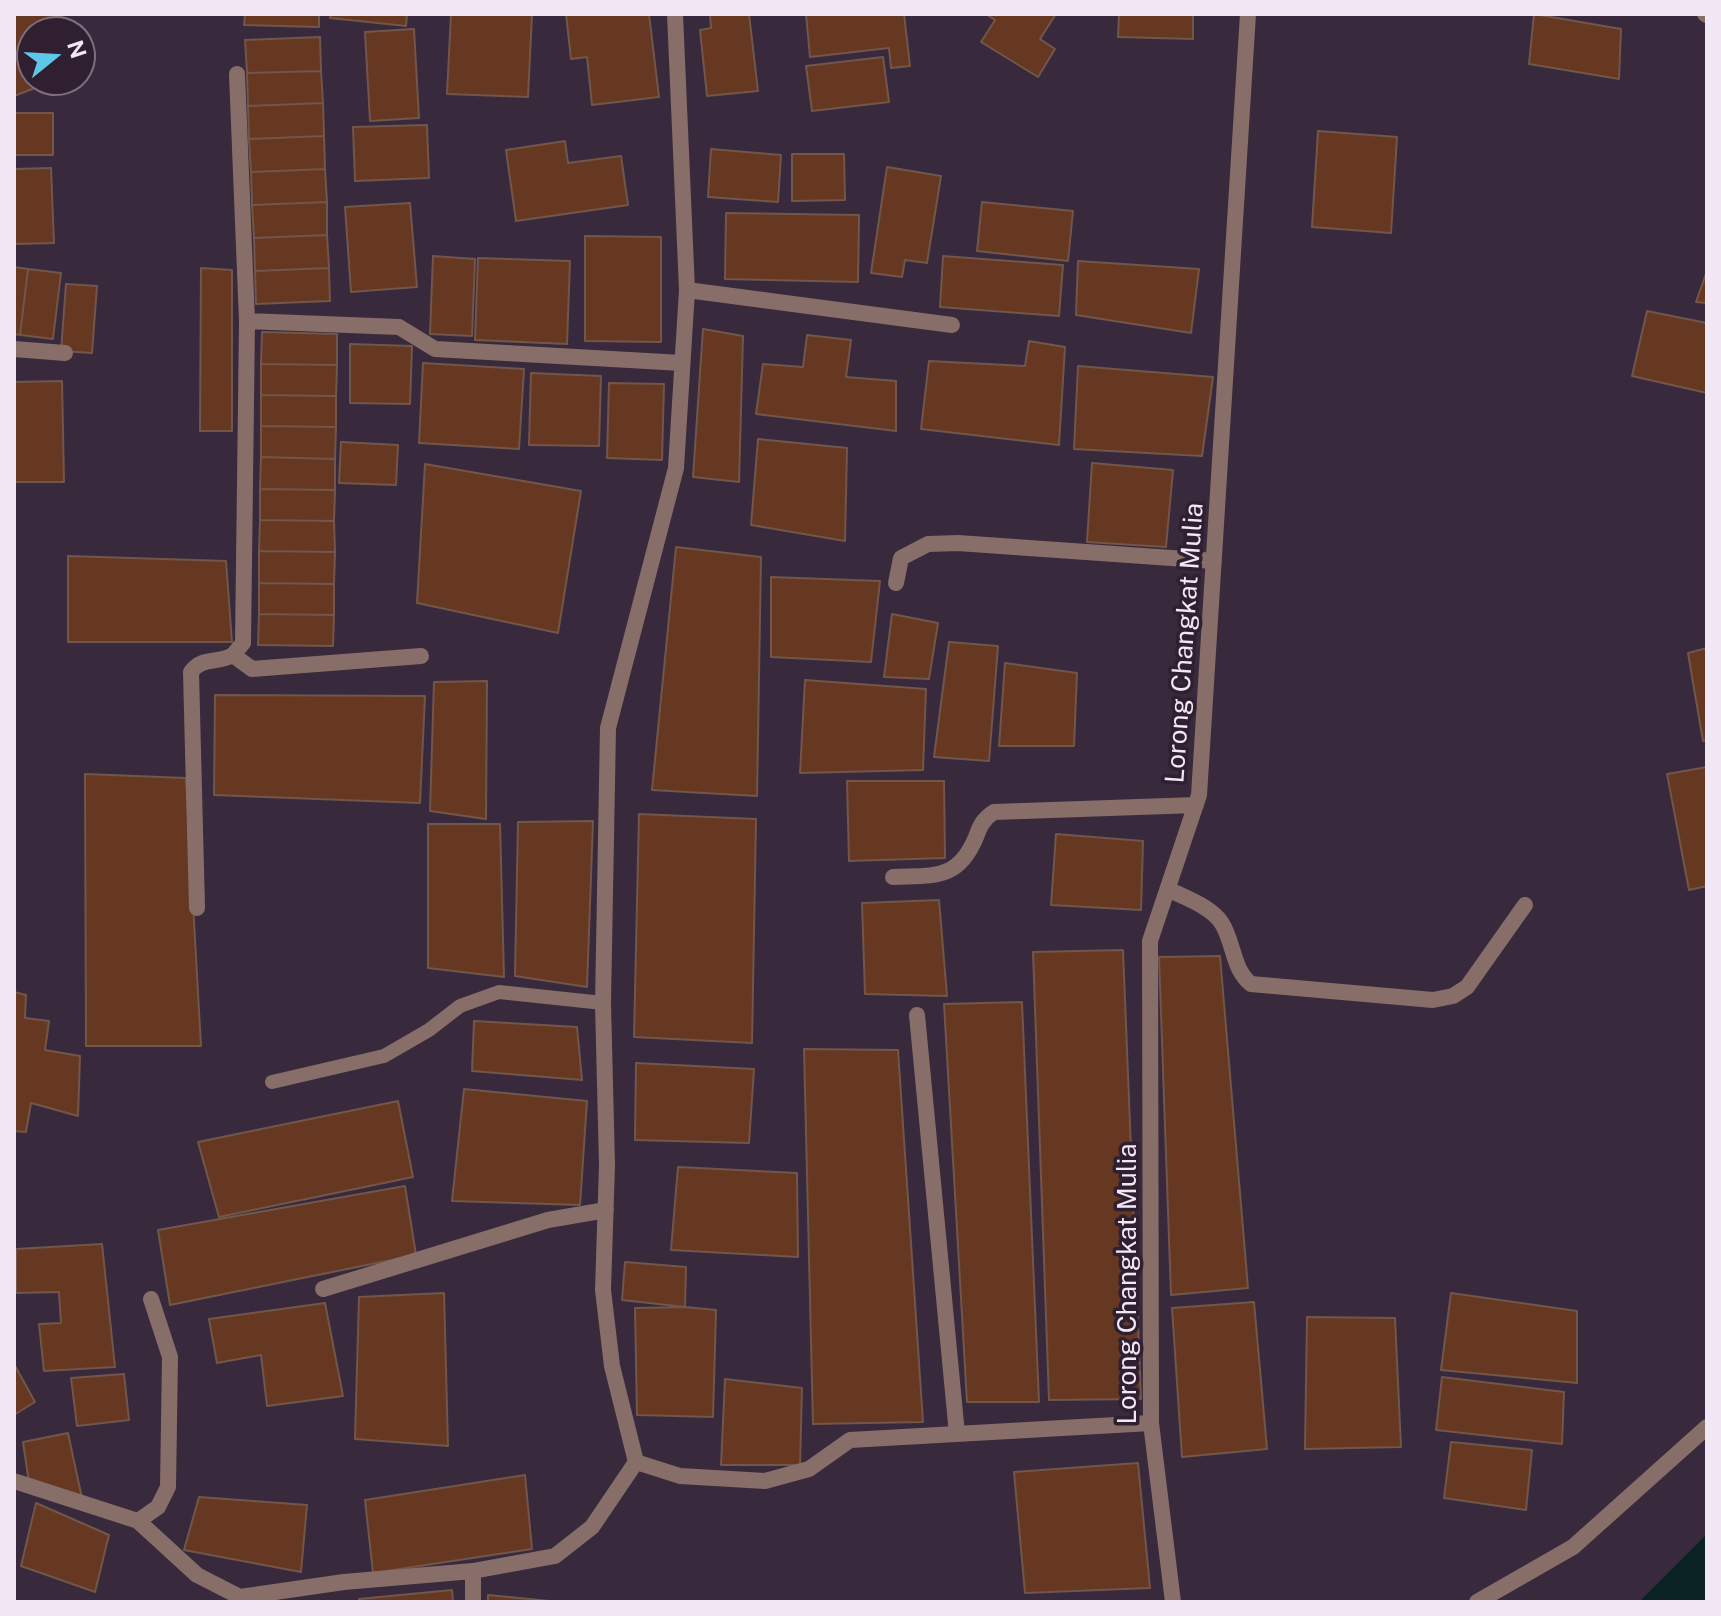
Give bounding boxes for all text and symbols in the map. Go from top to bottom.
north arrow [16,16,96,96]
text: N [62,37,92,61]
street label: Lorong Changkat Mulia [1160,502,1210,784]
street label: Lorong Changkat Mulia [1112,1143,1144,1425]

